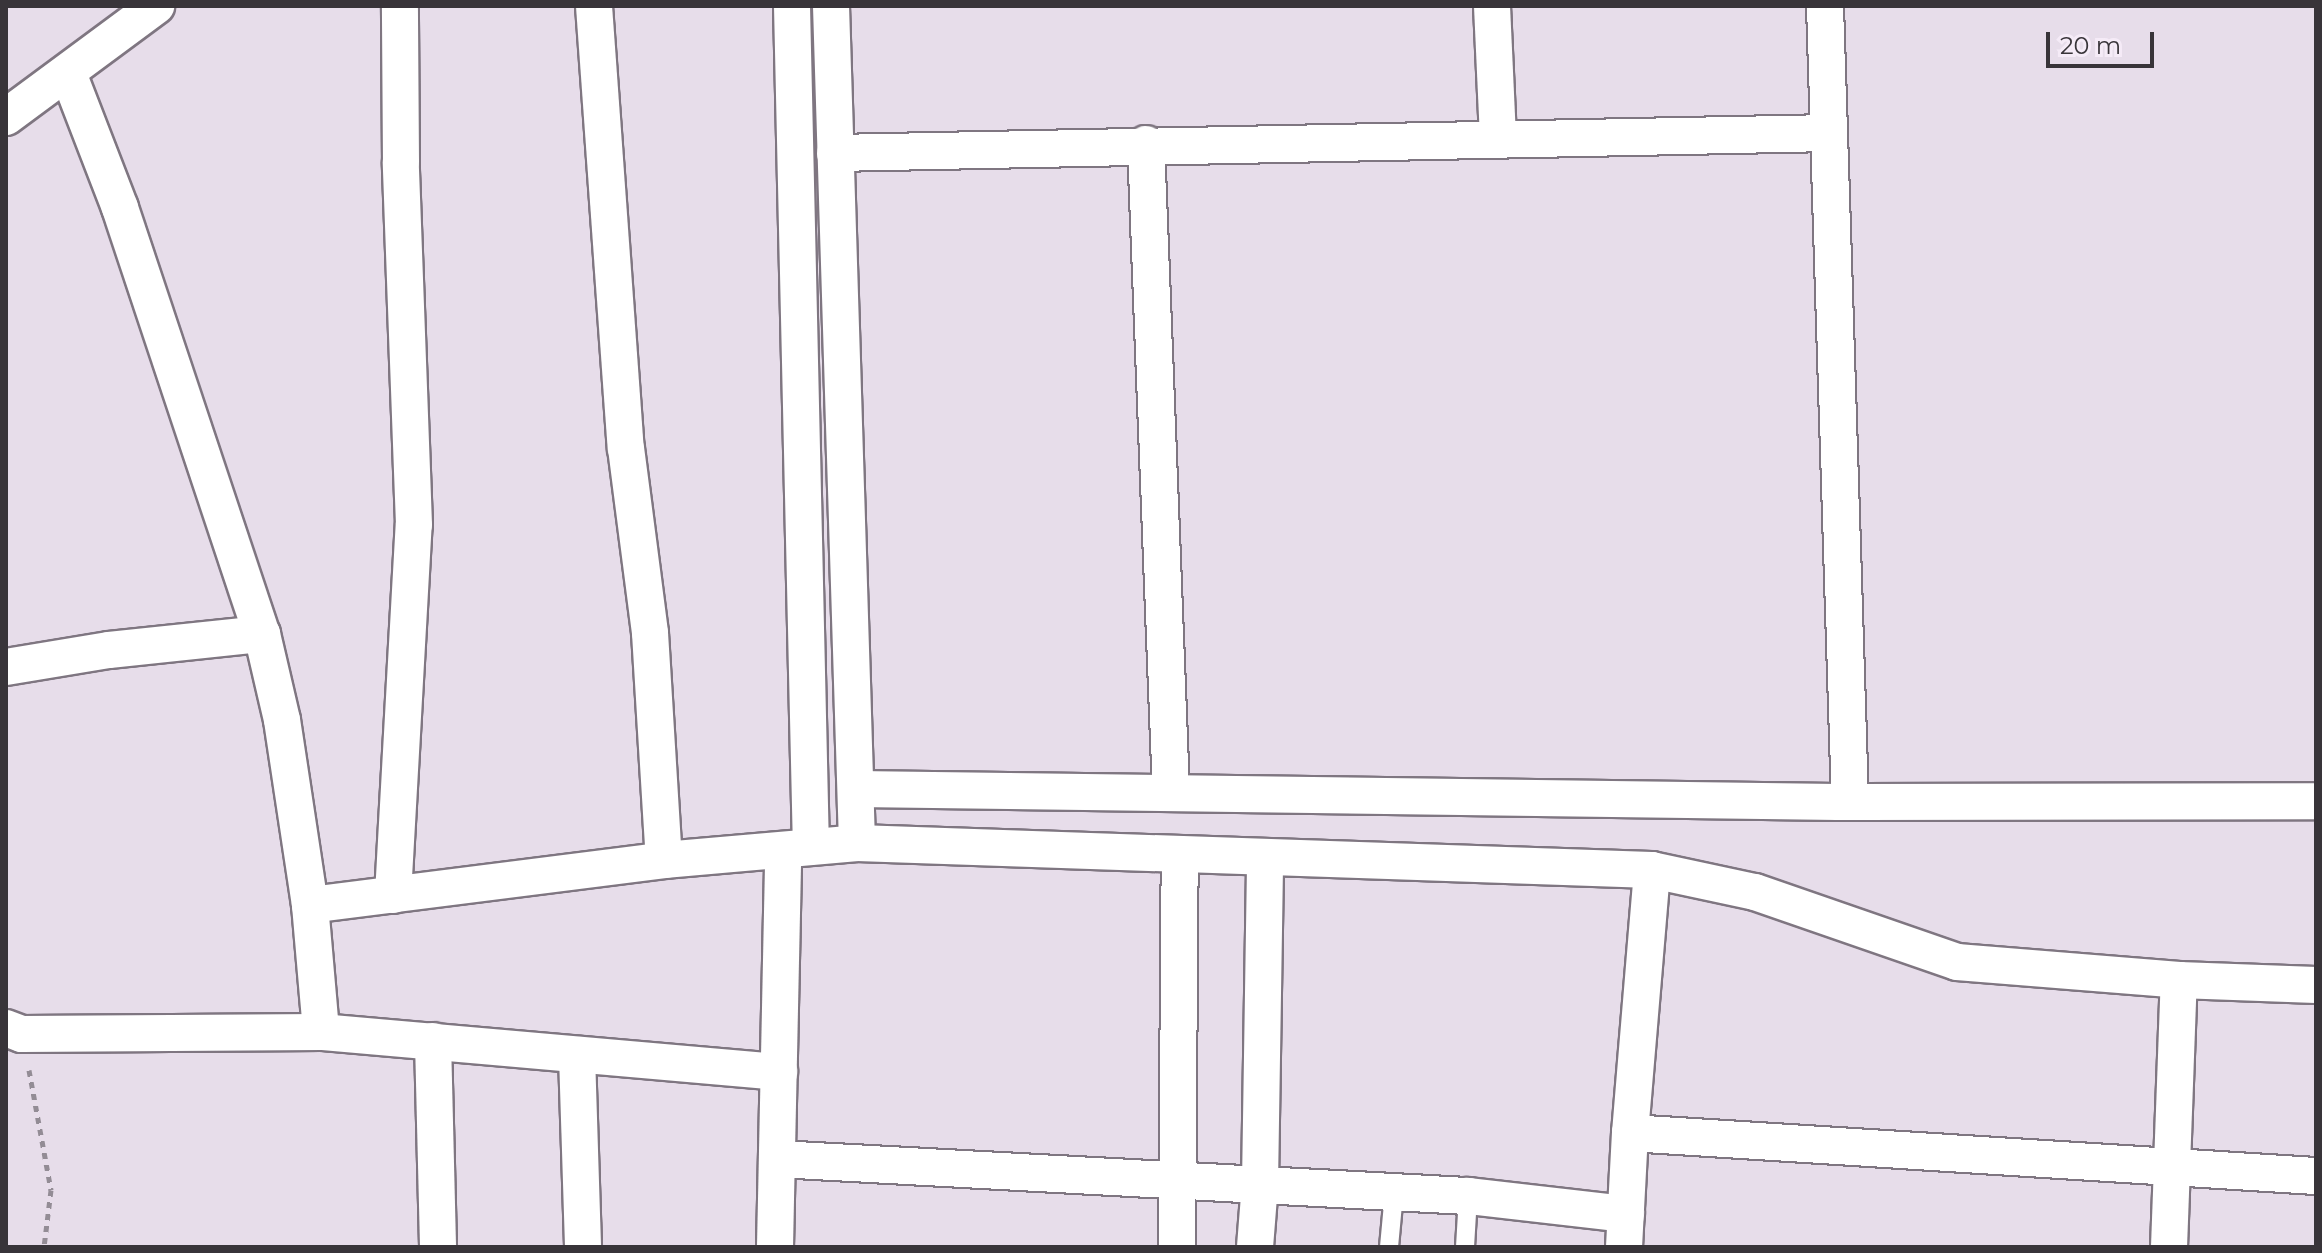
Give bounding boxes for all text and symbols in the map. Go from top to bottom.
scale bar [2050,16,2158,66]
text: 20 m [2060,31,2121,60]

